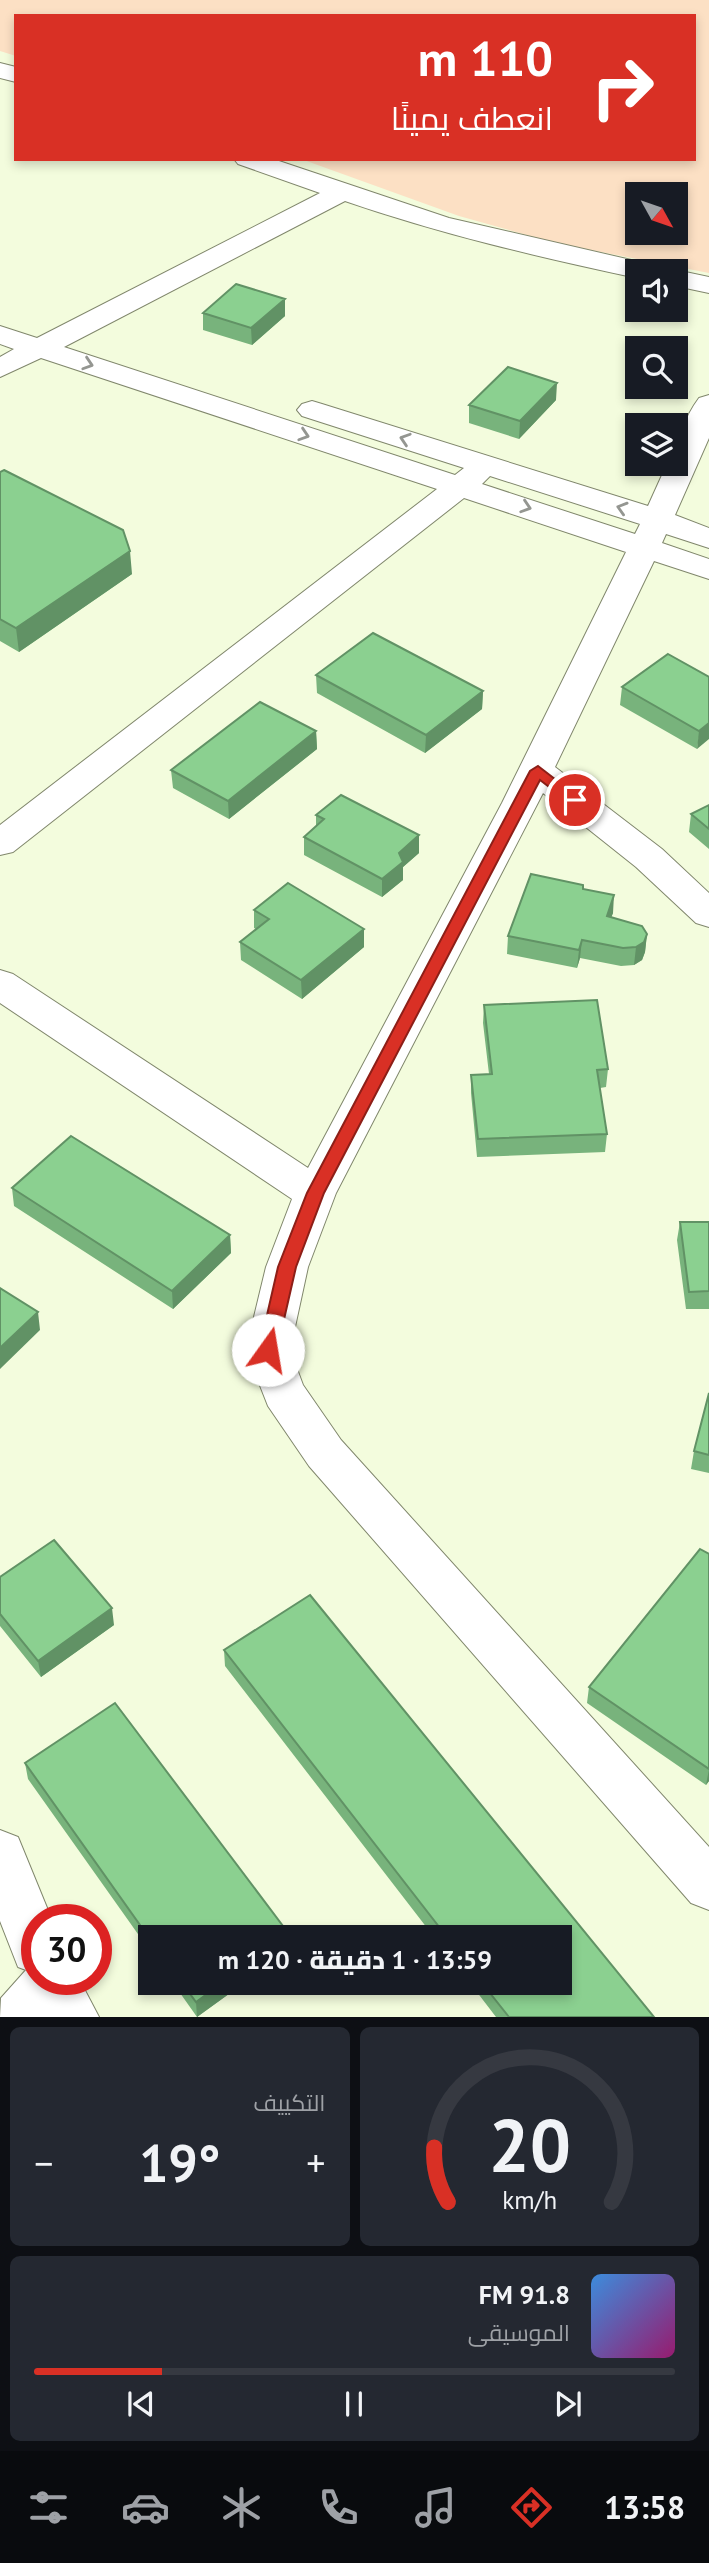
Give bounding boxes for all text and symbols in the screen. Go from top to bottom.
text: 110 m [418,26,553,90]
icon: right [577,42,668,133]
text: انعطف يمينًا [391,97,553,139]
north arrow [625,182,688,245]
map controls [625,182,688,476]
button: sound [625,259,688,322]
button: search [625,336,688,399]
one-way arrow [82,356,94,370]
button: layers [625,413,688,476]
one-way arrow [298,427,310,441]
one-way arrow [399,433,411,448]
one-way arrow [520,499,532,514]
one-way arrow [616,501,628,516]
pin [545,770,605,830]
icon: arrive [556,781,594,819]
position arrow [231,1313,305,1387]
speed limit sign: 30 [21,1904,112,1995]
text: 13:59 · 1 دقيقة · 120 m [218,1943,492,1976]
text: التكييف [253,2088,326,2117]
text: 20 [488,2099,571,2193]
text: 19° [139,2129,221,2196]
text: − [34,2138,53,2187]
text: + [306,2138,325,2187]
text: km/h [502,2184,557,2216]
text: 91.8 FM [479,2278,570,2311]
text: الموسيقى [468,2318,570,2347]
icon: previous [122,2385,160,2423]
icon: pause [335,2385,373,2423]
icon: next [549,2385,587,2423]
icon: filters [24,2483,73,2532]
icon: car [121,2483,170,2532]
icon: climate [217,2483,266,2532]
icon: phone [314,2483,363,2532]
icon: music [411,2483,460,2532]
icon: directions [507,2483,556,2532]
text: 13:58 [604,2486,685,2528]

